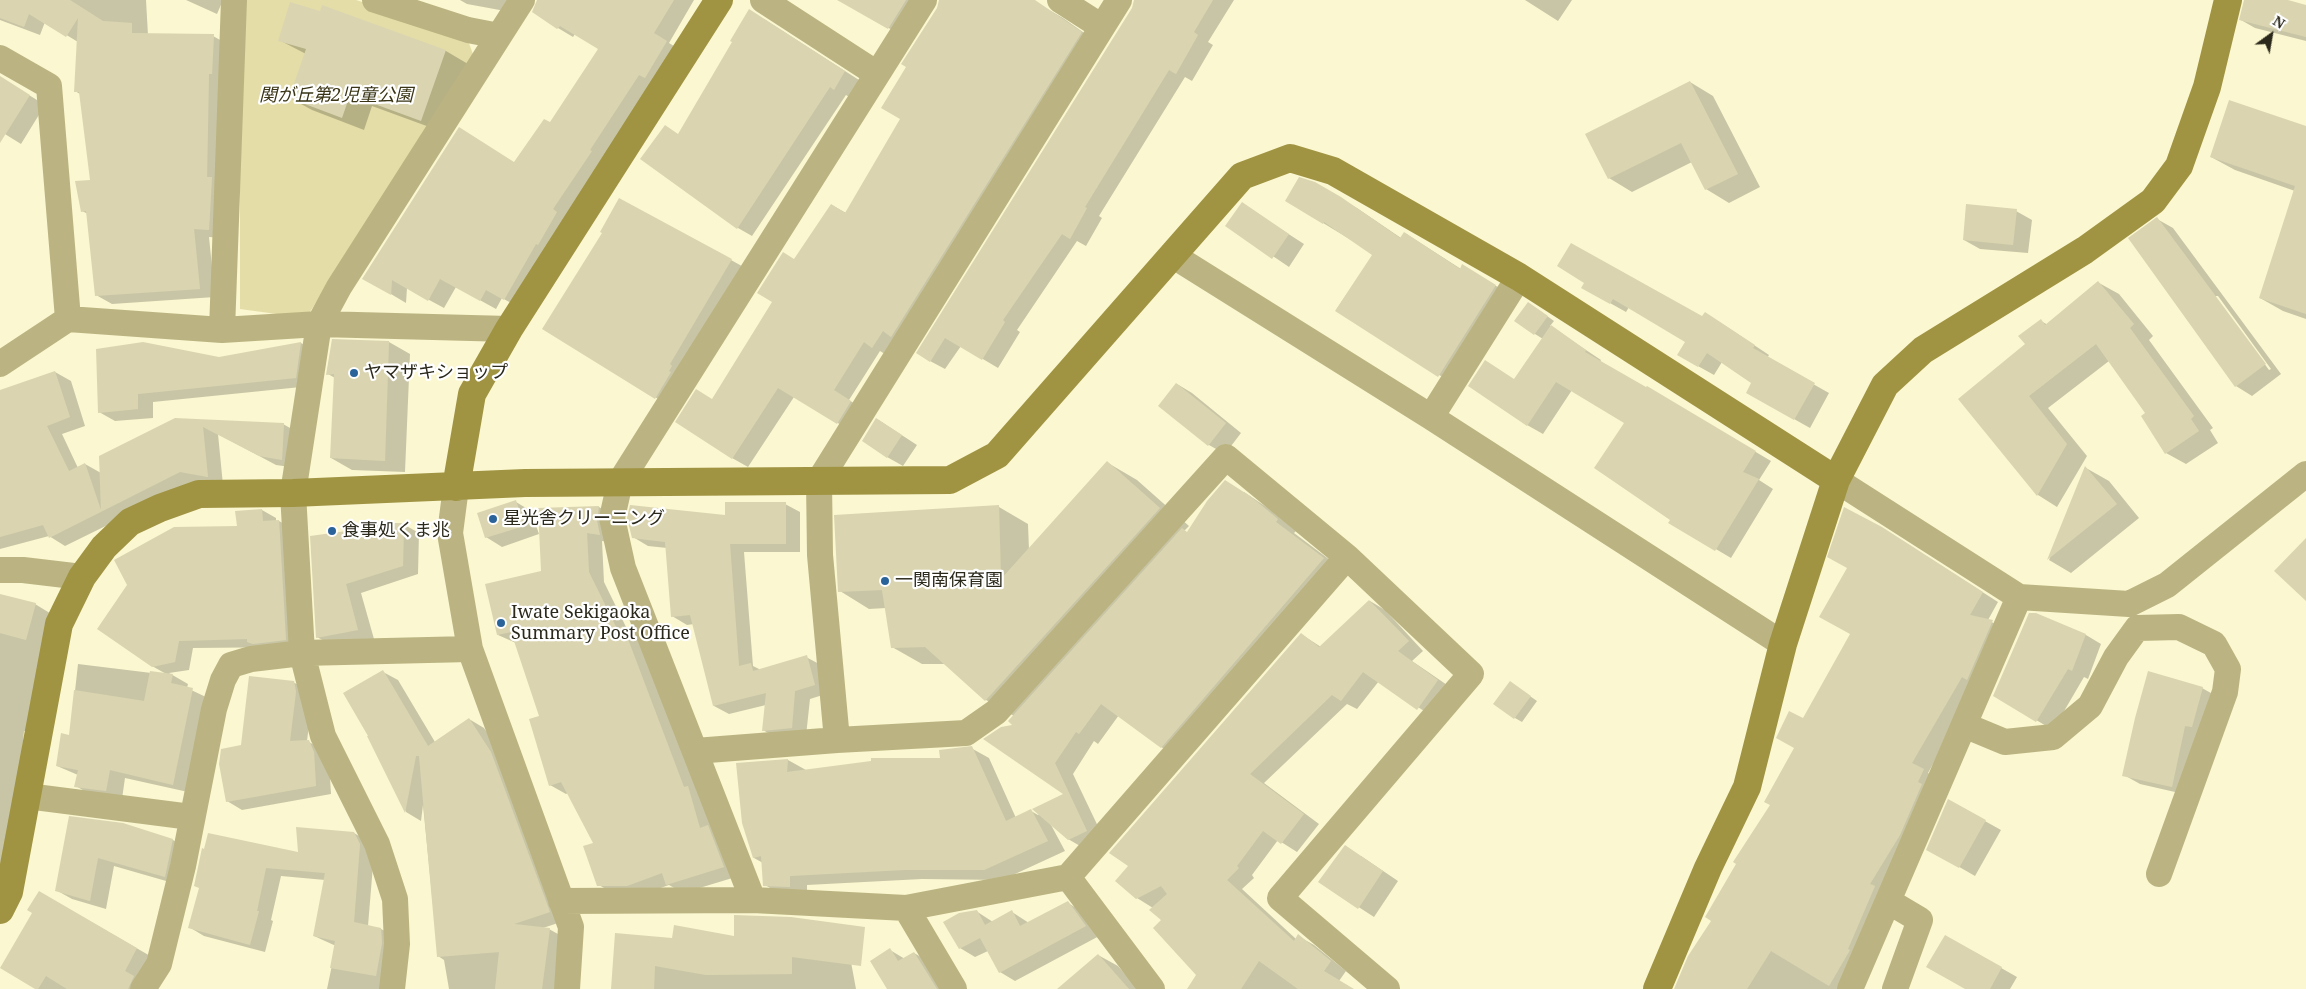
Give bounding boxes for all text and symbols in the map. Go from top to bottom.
north arrow [2246,10,2296,60]
text: N [2269,11,2289,33]
park label: 関が丘第2児童公園 [259,85,413,107]
place label: ヤマザキショップ [364,362,508,384]
marker: ヤマザキショップ [348,367,360,379]
place label: 星光舎クリーニング [503,508,665,530]
marker: 星光舎クリーニング [487,513,499,525]
place label: 食事処くま兆 [342,520,450,542]
marker: 食事処くま兆 [326,525,338,537]
place label: 一関南保育園 [895,570,1003,592]
marker: 一関南保育園 [879,575,891,587]
place label: Iwate Sekigaoka Summary Post Office [511,602,690,644]
marker: Iwate Sekigaoka Summary Post Office [495,617,507,629]

